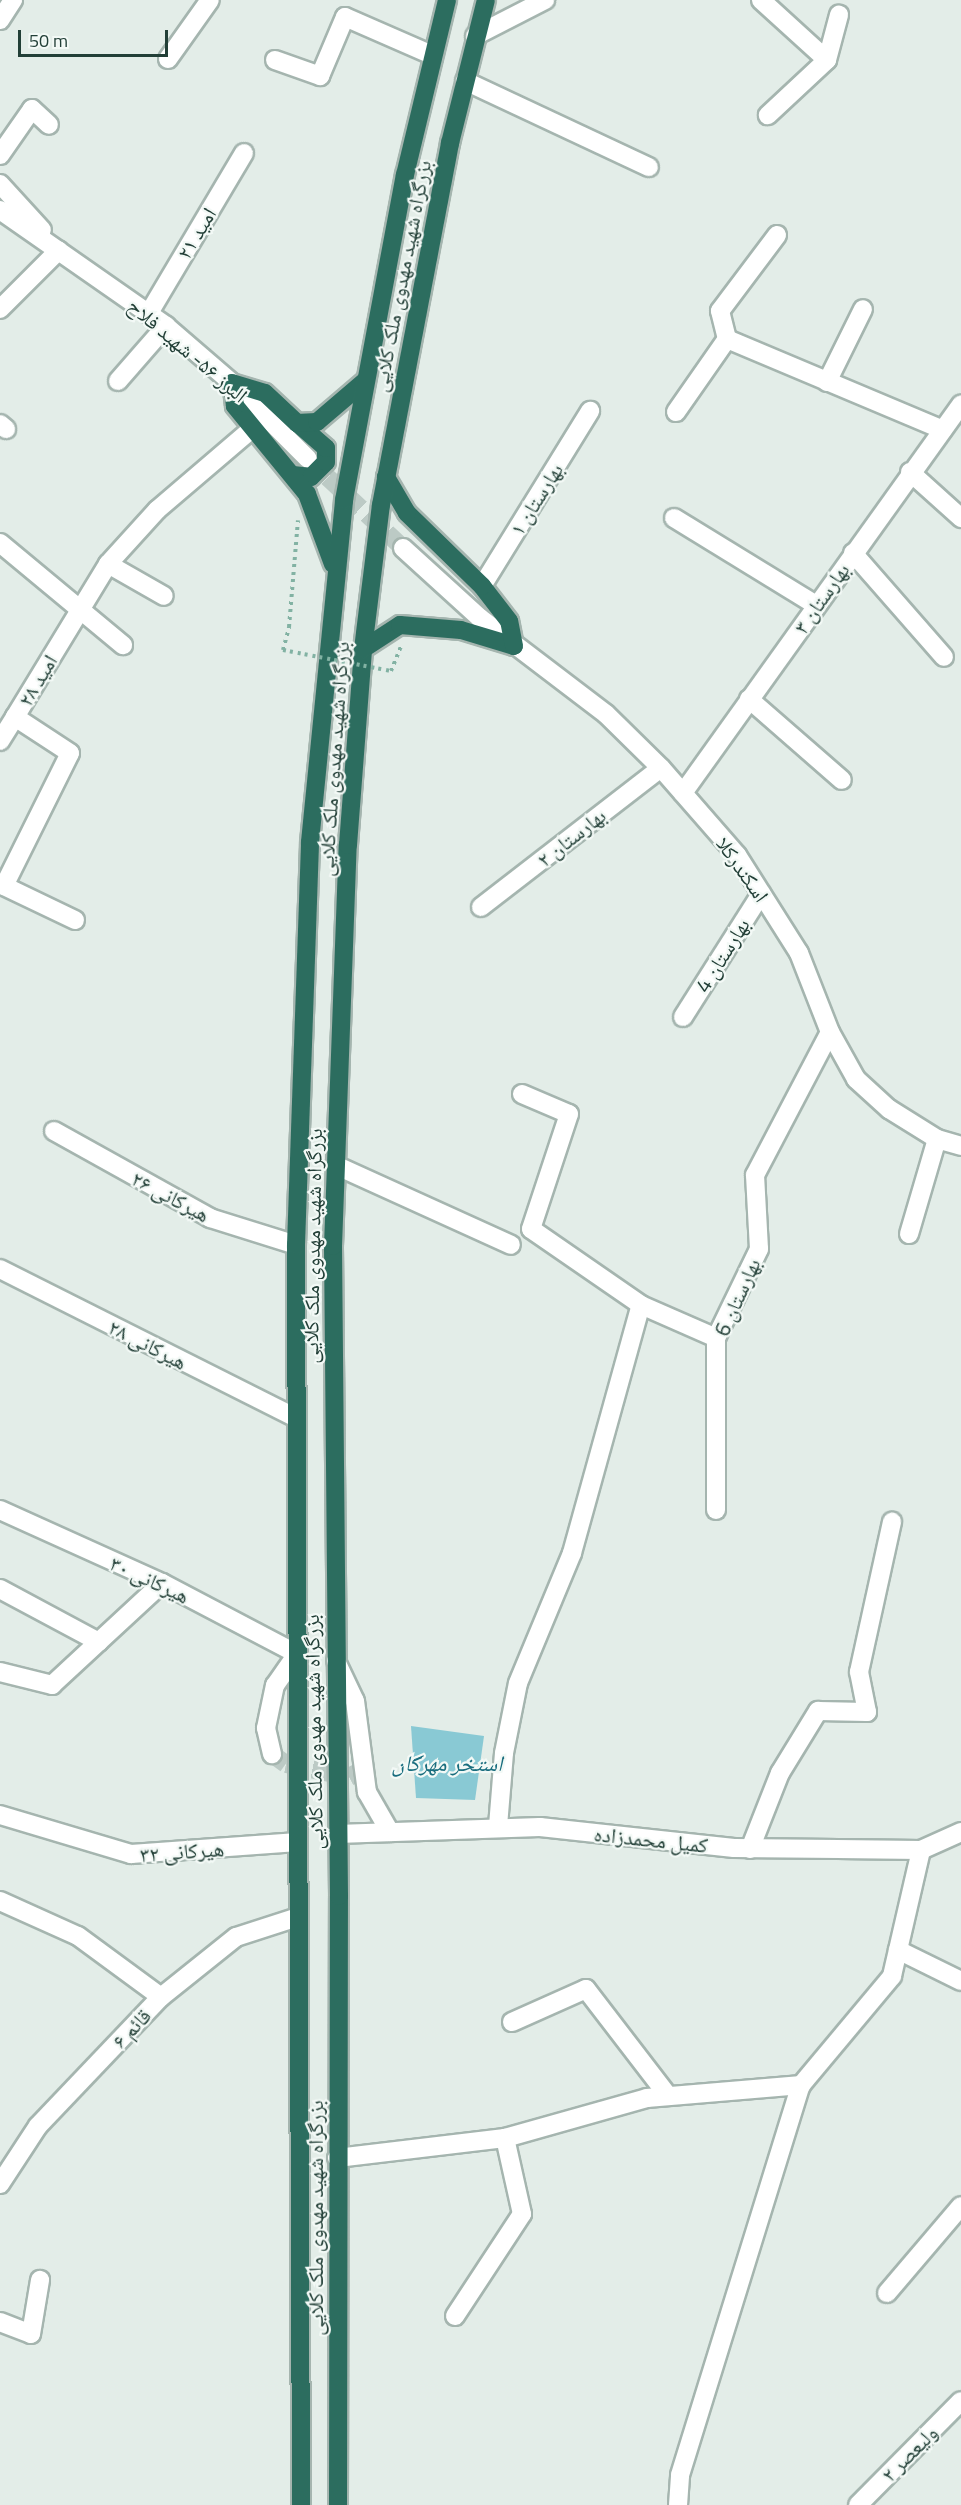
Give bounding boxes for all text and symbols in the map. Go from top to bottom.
scale bar [21,18,171,56]
text: 50 m [29,27,68,54]
street label: بزرگراه شهید مهدوی ملک کلایی [366,158,436,394]
street label: امید ۲۱ [171,203,221,263]
street label: البرز ۵۶- شهید فلاح [123,293,253,407]
street label: بهارستان ۱ [504,458,568,540]
street label: بهارستان ۳ [788,558,854,638]
street label: بزرگراه شهید مهدوی ملک کلایی [312,641,354,877]
street label: امید ۲۸ [12,650,62,710]
street label: بهارستان ۲ [532,802,610,872]
street label: اسکندرکلا [711,831,775,907]
street label: بهارستان 4 [689,913,755,997]
street label: بزرگراه شهید مهدوی ملک کلایی [297,1128,327,1364]
street label: هیرکانی ۲۶ [128,1165,214,1227]
street label: بهارستان 6 [709,1254,765,1340]
street label: هیرکانی ۲۸ [105,1314,191,1374]
street label: هیرکانی ۳۰ [106,1550,194,1608]
street label: بزرگراه شهید مهدوی ملک کلایی [298,1614,328,1850]
water label: استخر مهرگان [392,1751,502,1777]
street label: کمیل محمدزاده [593,1820,709,1858]
street label: هیرکانی ۳۲ [139,1835,225,1867]
street label: قائم ۶ [106,2003,156,2053]
street label: بزرگراه شهید مهدوی ملک کلایی [302,2100,328,2336]
street label: ولیعصر ۲ [876,2420,942,2486]

